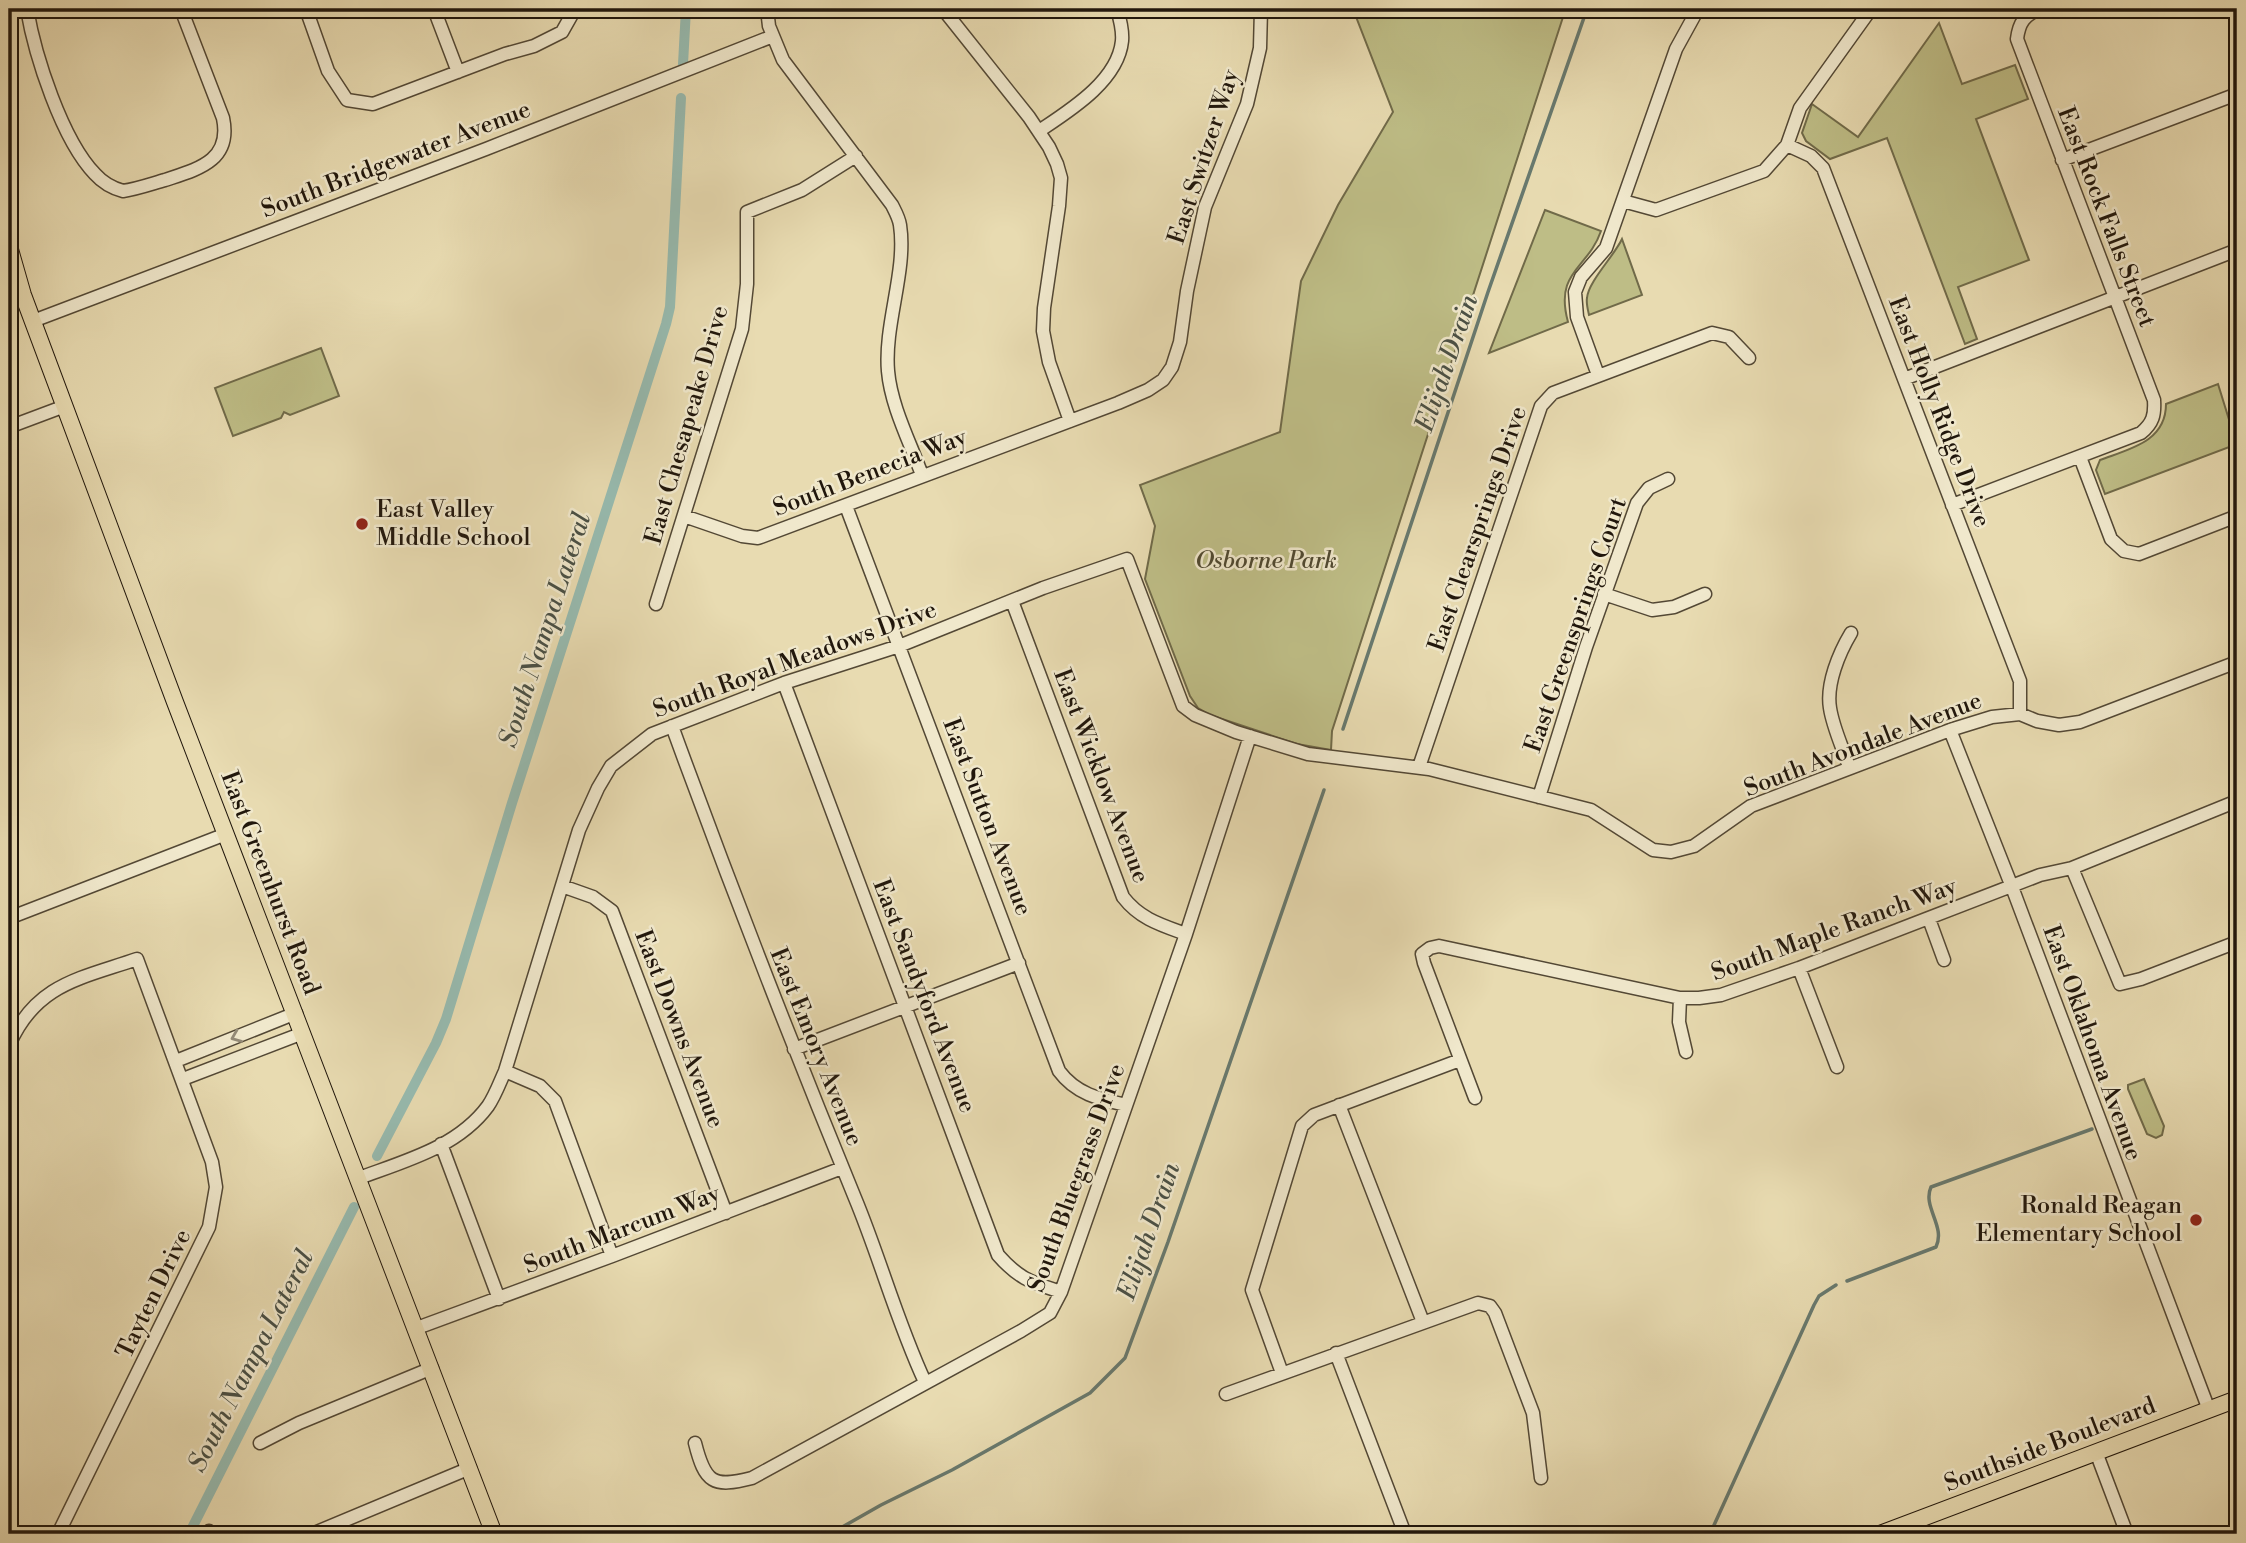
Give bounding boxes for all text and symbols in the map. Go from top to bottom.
street label: East Switzer Way [1162,66,1246,248]
street label: South Bridgewater Avenue [257,95,535,225]
street label: East Rock Falls Street [2050,103,2162,332]
water label: Elijah Drain [1408,290,1485,437]
street label: East Holly Ridge Drive [1881,292,1997,532]
street label: East Chesapeake Drive [639,302,735,548]
street label: East Clearsprings Drive [1422,402,1534,656]
street label: South Benecia Way [769,422,972,524]
street label: East Greensprings Court [1518,493,1634,757]
place label: East Valley Middle School [376,495,531,553]
water label: South Nampa Lateral [492,508,598,752]
marker: East Valley Middle School [354,516,370,532]
park label: Osborne Park [1195,546,1337,576]
street label: South Royal Meadows Drive [649,595,941,725]
street label: East Wicklow Avenue [1046,665,1156,887]
street label: South Avondale Avenue [1740,686,1986,804]
street label: East Sutton Avenue [936,714,1038,920]
street label: East Greenhurst Road [213,767,327,1000]
street label: South Maple Ranch Way [1707,871,1961,988]
street label: East Sandyford Avenue [866,875,982,1117]
street label: East Oklahoma Avenue [2035,921,2149,1165]
street label: East Downs Avenue [627,926,731,1132]
street label: East Emory Avenue [763,944,869,1150]
one-way arrow [230,1028,242,1042]
street label: South Bluegrass Drive [1022,1060,1132,1296]
water label: Elijah Drain [1110,1158,1187,1305]
street label: South Marcum Way [520,1179,725,1281]
place label: Ronald Reagan Elementary School [1976,1191,2182,1249]
marker: Ronald Reagan Elementary School [2188,1212,2204,1228]
street label: Tayten Drive [110,1225,198,1363]
water label: South Nampa Lateral [181,1244,321,1477]
street label: Southside Boulevard [1940,1391,2160,1499]

